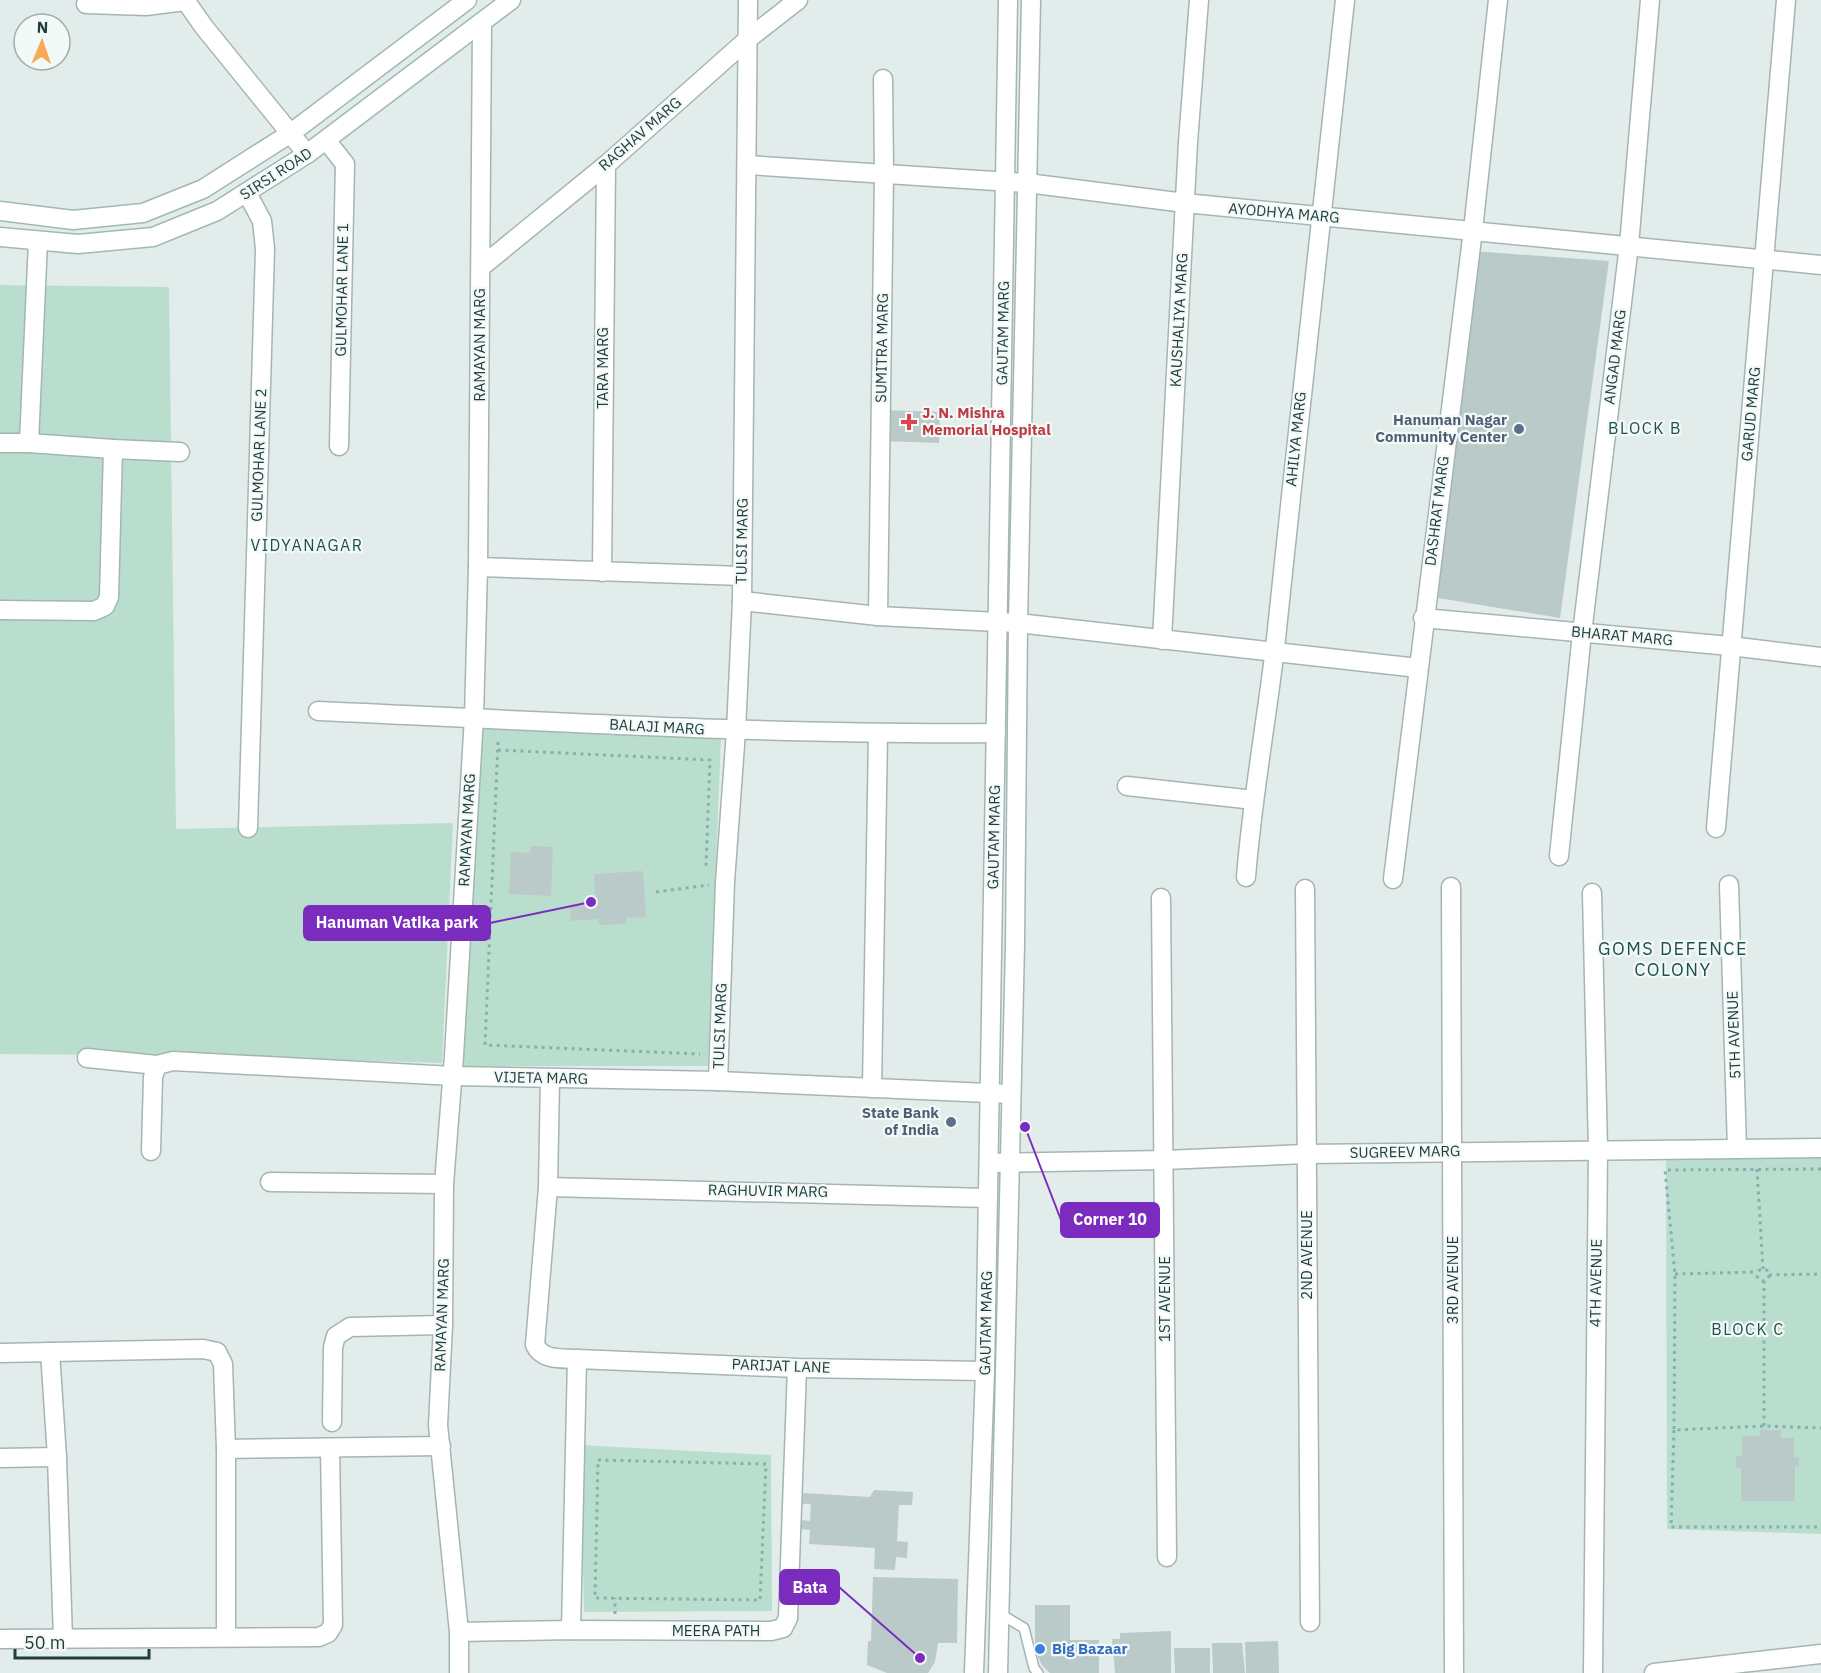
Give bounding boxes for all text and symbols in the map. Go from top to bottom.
north arrow [12,12,72,72]
text: N [36,17,49,37]
street label: RAGHAV MARG [594,93,685,175]
street label: SIRSI ROAD [236,143,315,204]
street label: AYODHYA MARG [1228,198,1340,227]
street label: GULMOHAR LANE 1 [331,223,352,357]
street label: KAUSHALIYA MARG [1165,252,1192,388]
street label: GAUTAM MARG [992,281,1013,385]
street label: RAMAYAN MARG [470,288,489,402]
street label: SUMITRA MARG [871,293,892,403]
street label: ANGAD MARG [1599,308,1630,406]
street label: TARA MARG [593,327,612,409]
street label: GARUD MARG [1737,366,1764,462]
street label: GULMOHAR LANE 2 [247,388,270,522]
street label: AHILYA MARG [1281,390,1310,487]
place label: J. N. Mishra Memorial Hospital [922,403,1051,439]
place label: Hanuman Nagar Community Center [1375,410,1507,446]
marker: J. N. Mishra Memorial Hospital [900,413,918,431]
district label: BLOCK B [1608,418,1682,438]
marker: Hanuman Nagar Community Center [1512,422,1526,436]
street label: DASHRAT MARG [1420,455,1453,567]
street label: TULSI MARG [731,498,752,584]
district label: VIDYANAGAR [250,535,364,555]
street label: BHARAT MARG [1570,622,1674,649]
street label: BALAJI MARG [609,715,705,738]
street label: RAMAYAN MARG [454,773,479,887]
street label: GAUTAM MARG [983,785,1004,889]
callout: Hanuman Vatika park [304,906,490,940]
text: Hanuman Vatika park [316,912,479,932]
district label: GOMS DEFENCE COLONY [1598,937,1748,981]
street label: TULSI MARG [709,983,730,1069]
street label: 5TH AVENUE [1722,991,1745,1079]
street label: VIJETA MARG [494,1067,588,1088]
place label: State Bank of India [862,1103,939,1139]
marker: State Bank of India [944,1115,958,1129]
street label: SUGREEV MARG [1350,1141,1460,1162]
street label: RAGHUVIR MARG [708,1180,828,1201]
callout: Corner 10 [1061,1203,1159,1237]
text: Corner 10 [1073,1209,1147,1229]
street label: 2ND AVENUE [1297,1210,1316,1300]
street label: 3RD AVENUE [1443,1236,1462,1324]
street label: 4TH AVENUE [1585,1239,1606,1327]
street label: 1ST AVENUE [1155,1256,1174,1342]
street label: RAMAYAN MARG [430,1258,453,1372]
street label: GAUTAM MARG [975,1271,996,1375]
district label: BLOCK C [1711,1319,1785,1339]
street label: PARIJAT LANE [731,1354,831,1377]
callout: Bata [780,1570,839,1604]
text: Bata [793,1577,827,1597]
street label: MEERA PATH [672,1621,760,1640]
scale bar [15,1622,148,1660]
text: 50 m [24,1631,66,1654]
place label: Big Bazaar [1052,1639,1128,1658]
marker: Big Bazaar [1033,1642,1047,1656]

